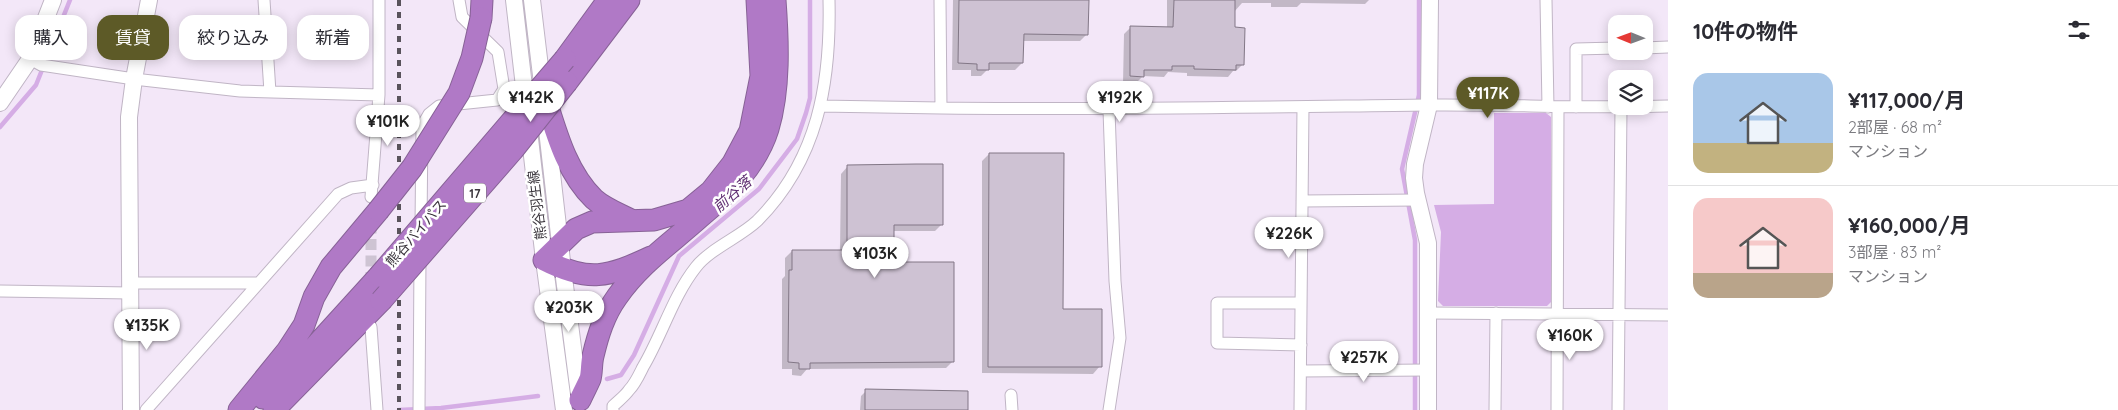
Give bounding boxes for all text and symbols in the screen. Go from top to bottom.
chip: 購入 [15,15,87,60]
chip: 賃貸 [97,15,169,60]
chip: 絞り込み [179,15,287,60]
chip: 新着 [297,15,369,60]
north arrow [1608,15,1652,60]
map controls [1608,15,1653,115]
icon: filters [2065,16,2093,44]
text: 10件の物件 [1693,18,1798,44]
button: layers [1608,70,1653,115]
pin: ¥117K [1453,76,1523,119]
pin: ¥142K [496,80,566,123]
pin: ¥192K [1085,80,1155,123]
text: ¥117K [1467,83,1509,103]
text: ¥142K [509,87,553,107]
text: ¥192K [1098,87,1142,107]
text: ¥117,000/月 [1848,87,1965,113]
icon: home [1733,93,1793,153]
pin: ¥101K [353,104,423,147]
text: ¥101K [367,111,409,131]
text: 2部屋 · 68 m² [1848,117,1942,137]
text: マンション [1848,141,1928,161]
street label: 熊谷羽生線 [524,169,550,241]
water label: 前谷落 [709,171,757,216]
road number: 17 [464,184,486,202]
street label: 熊谷バイパス [382,195,450,271]
text: ¥160,000/月 [1848,212,1971,238]
pin: ¥226K [1254,216,1324,259]
icon: home [1733,218,1793,278]
text: ¥226K [1265,223,1313,243]
pin: ¥103K [840,236,910,279]
text: 3部屋 · 83 m² [1848,242,1941,262]
text: ¥103K [853,243,897,263]
text: マンション [1848,266,1928,286]
pin: ¥203K [534,290,604,333]
text: ¥203K [545,297,593,317]
pin: ¥135K [112,308,182,351]
text: ¥135K [125,315,169,335]
pin: ¥160K [1535,318,1605,361]
text: ¥160K [1548,325,1592,345]
pin: ¥257K [1329,340,1399,383]
text: ¥257K [1340,347,1388,367]

